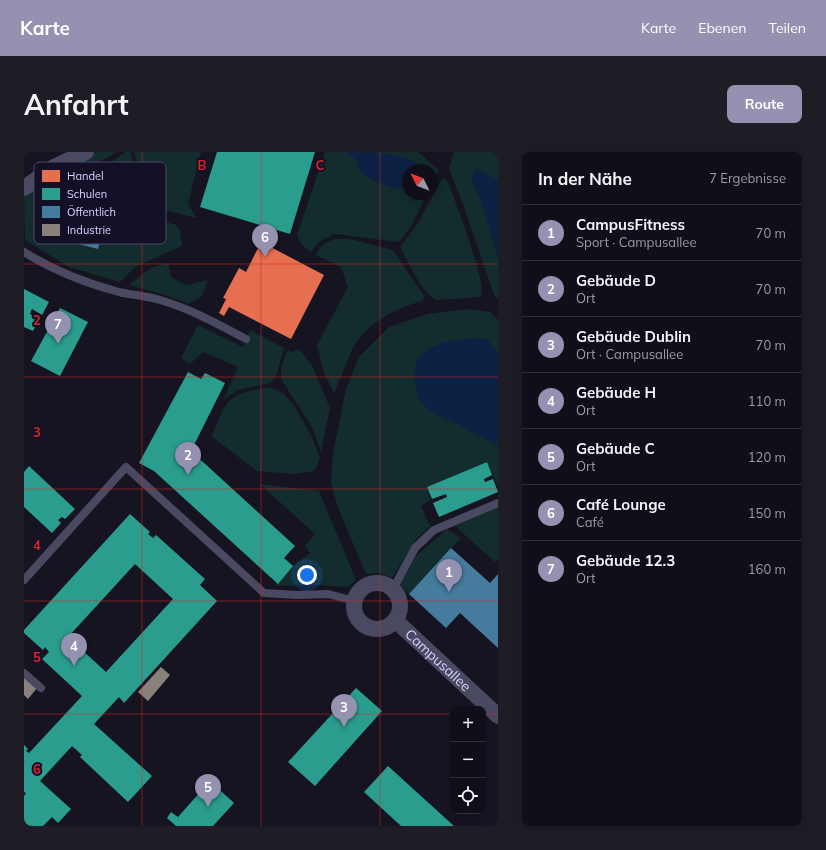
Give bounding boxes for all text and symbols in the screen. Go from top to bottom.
text: Karte [20,16,70,40]
text: Karte [641,19,676,37]
text: Ebenen [698,19,747,37]
text: Teilen [769,19,806,37]
button: Route [727,85,802,123]
text: Anfahrt [24,87,129,122]
text: B [198,157,207,173]
text: C [316,157,325,173]
legend [34,162,166,244]
north arrow [402,164,438,200]
text: In der Nähe [538,168,632,189]
text: Handel [67,169,104,183]
text: 7 Ergebnisse [709,170,786,186]
text: Schulen [67,187,107,201]
text: Öffentlich [67,205,116,219]
text: CampusFitness [576,215,685,234]
text: Industrie [67,223,111,237]
pin: 6 [252,224,278,257]
text: 1 [547,225,555,241]
text: 70 m [756,225,786,241]
text: Sport · Campusallee [576,234,697,250]
text: Gebäude D [576,271,656,290]
text: 2 [547,281,555,297]
text: 70 m [756,281,786,297]
text: Ort [576,290,596,306]
pin: 7 [45,311,71,344]
text: 2 [33,312,41,328]
text: Gebäude Dublin [576,327,691,346]
text: 3 [547,337,555,353]
text: 70 m [756,337,786,353]
text: Ort · Campusallee [576,346,683,362]
text: Gebäude H [576,383,656,402]
text: 4 [547,393,555,409]
text: 110 m [748,393,786,409]
text: Ort [576,402,596,418]
text: 3 [33,424,41,440]
text: Gebäude C [576,439,655,458]
pin: 2 [175,442,201,475]
text: 5 [547,449,555,465]
text: 120 m [748,449,786,465]
text: Ort [576,458,596,474]
text: Café Lounge [576,495,666,514]
text: 6 [547,505,555,521]
text: 150 m [748,505,786,521]
text: Café [576,514,604,530]
text: 4 [33,537,41,553]
text: Gebäude 12.3 [576,551,675,570]
pin: 1 [436,559,462,592]
text: 7 [547,561,555,577]
text: 160 m [748,561,786,577]
your location [297,565,317,585]
text: Ort [576,570,596,586]
street label: Campusallee [401,625,475,695]
pin: 4 [61,633,87,666]
text: 5 [33,649,41,665]
pin: 3 [331,694,357,727]
map controls [450,706,486,814]
button: + [450,706,486,742]
button: − [450,742,486,778]
text: 6 [33,761,41,777]
pin: 5 [195,774,221,807]
button: locate [450,778,486,814]

